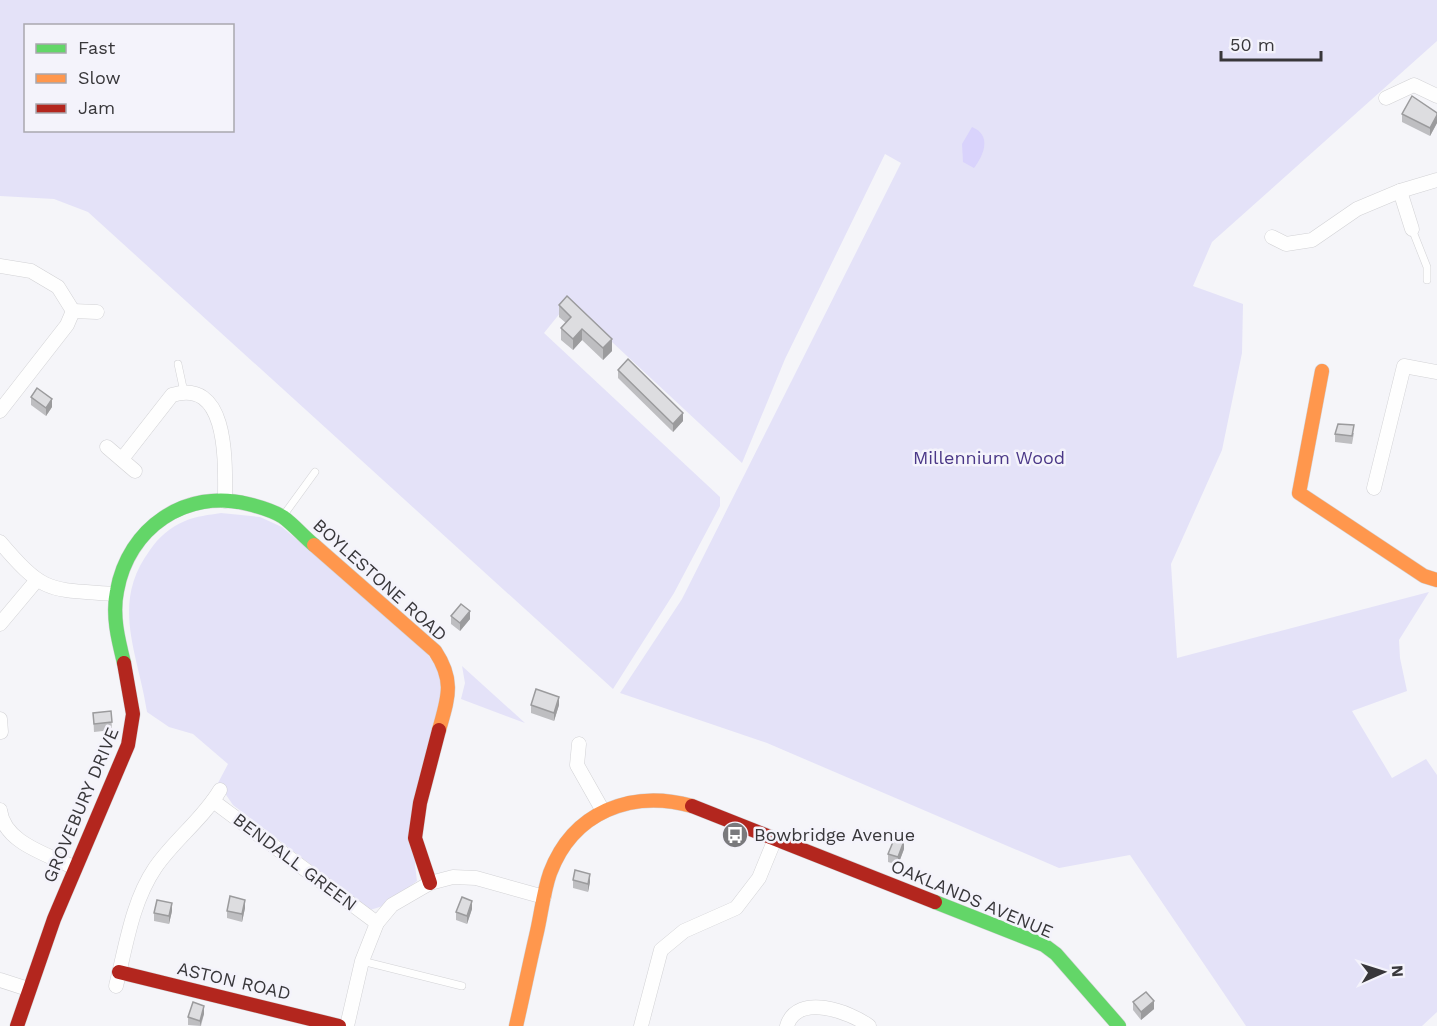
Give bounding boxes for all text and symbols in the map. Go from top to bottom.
legend [24,24,234,132]
scale bar [1221,24,1322,62]
text: 50 m [1230,34,1275,55]
text: Fast [78,37,116,58]
text: Slow [78,67,121,88]
text: Jam [78,97,115,118]
park label: Millennium Wood [913,447,1065,468]
street label: BOYLESTONE ROAD [309,514,451,645]
street label: GROVEBURY DRIVE [38,724,123,885]
street label: BENDALL GREEN [229,808,361,915]
bus stop icon: Bowbridge Avenue [720,820,750,850]
place label: Bowbridge Avenue [754,824,915,845]
street label: OAKLANDS AVENUE [888,855,1056,942]
north arrow [1353,942,1413,1002]
street label: ASTON ROAD [175,957,293,1004]
text: N [1388,965,1407,978]

